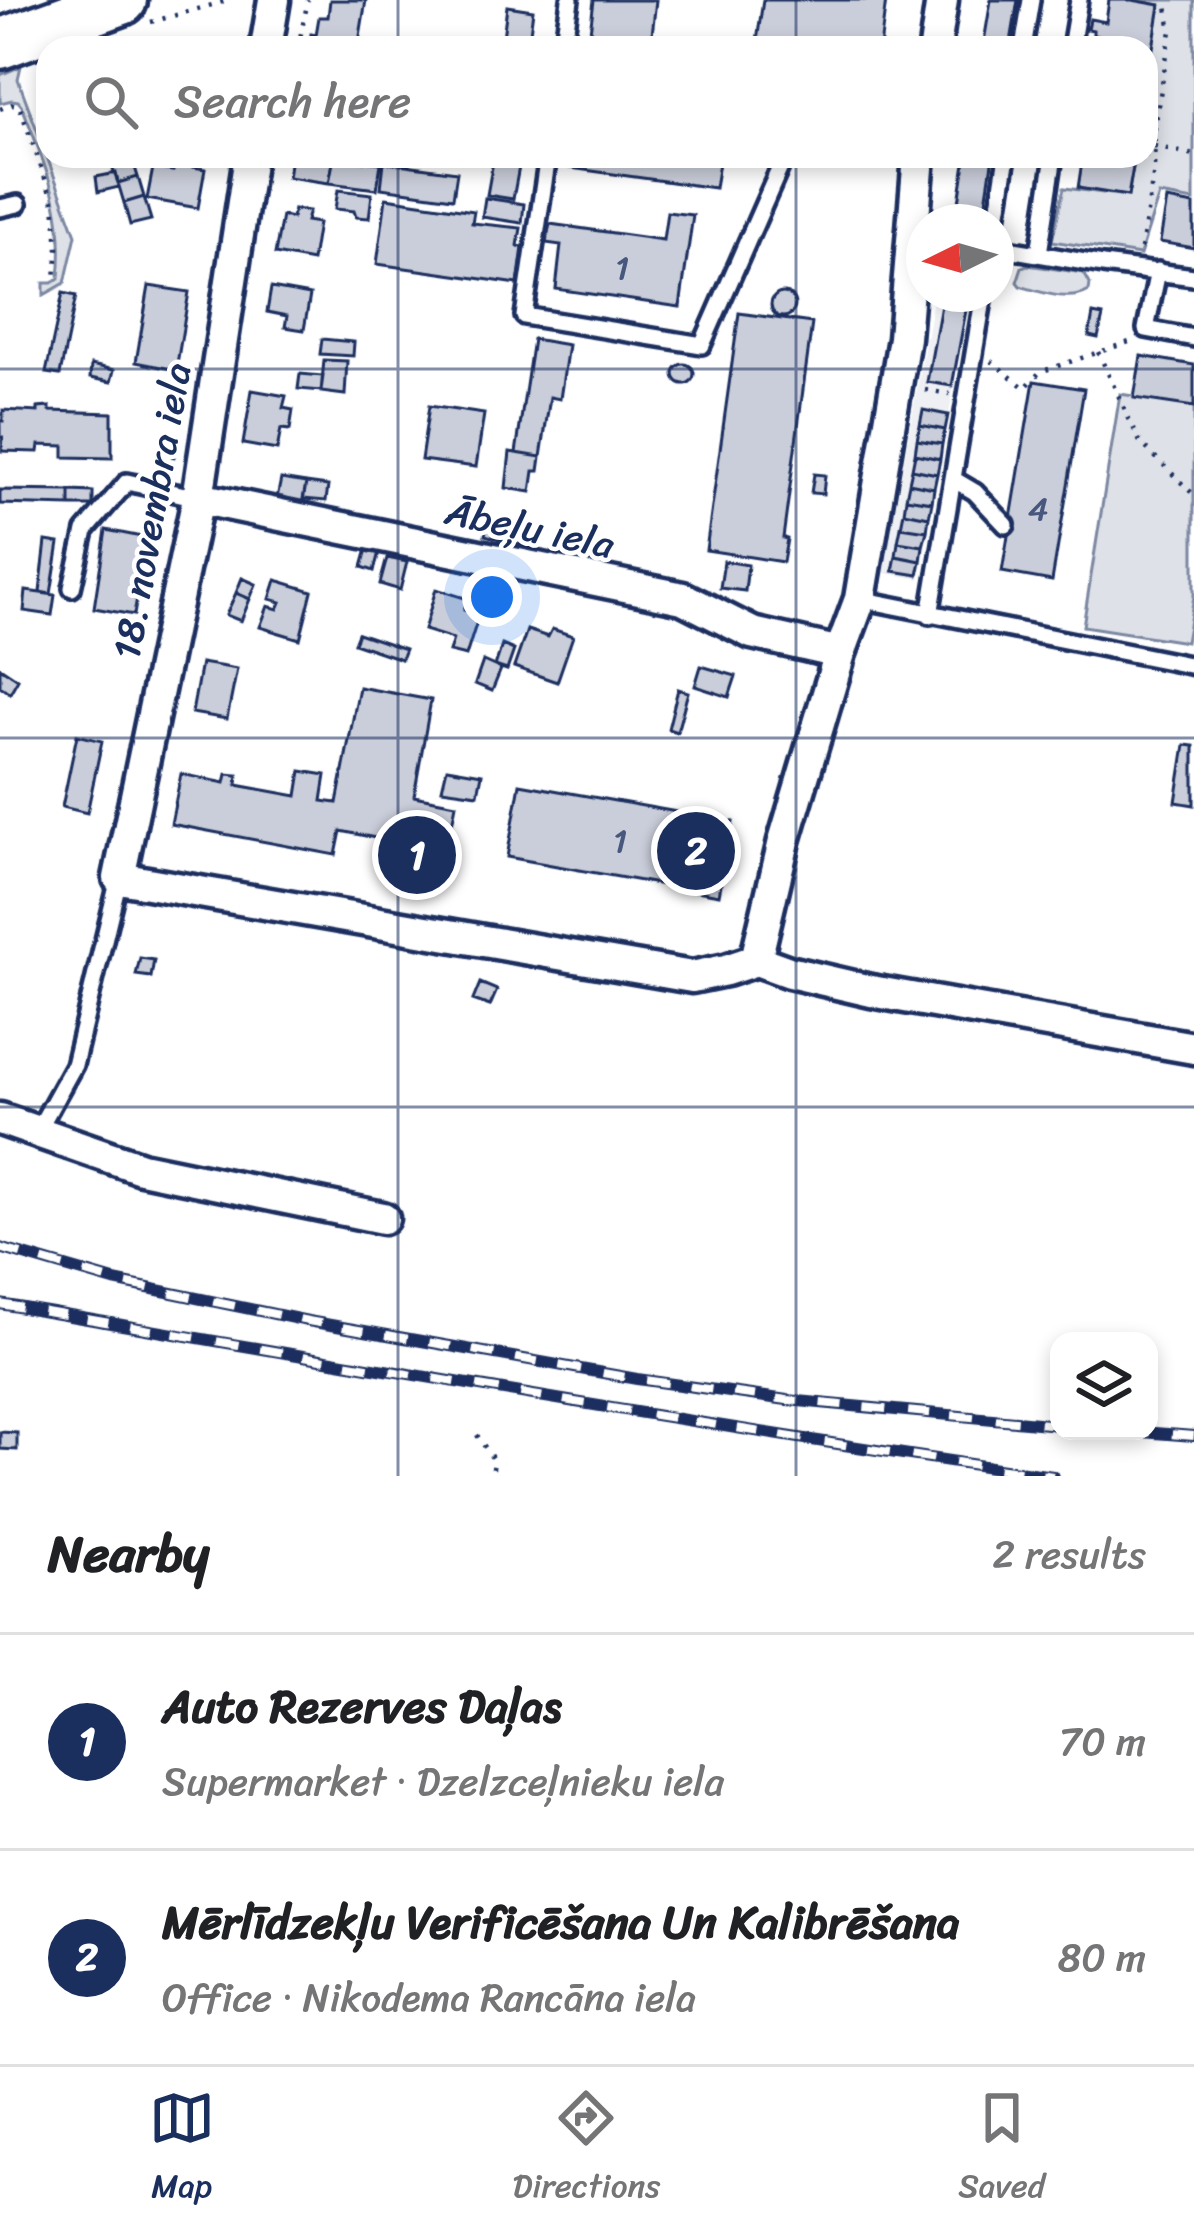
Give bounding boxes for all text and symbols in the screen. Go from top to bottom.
search box [36,36,1158,168]
text: Search here [174,62,411,142]
icon: search [78,69,144,135]
north arrow [906,204,1014,312]
house number: 1 [615,239,629,297]
street label: 18. novembra iela [91,357,212,665]
street label: Ābeļu iela [438,476,621,579]
house number: 4 [1028,480,1048,538]
your location [462,567,522,627]
pin: 2 [657,806,735,896]
pin: 1 [378,810,456,900]
house number: 1 [613,812,627,870]
map controls [1050,1332,1158,1440]
button: layers [1050,1332,1158,1440]
text: Nearby [48,1509,209,1599]
text: 2 results [992,1520,1146,1589]
text: Auto Rezerves Daļas [162,1667,562,1747]
text: 1 [79,1707,95,1776]
text: 70 m [1059,1707,1146,1776]
text: Supermarket · Dzelzceļnieku iela [162,1747,724,1816]
text: Mērlīdzekļu Verificēšana Un Kalibrēšana [162,1883,960,1963]
text: 2 [76,1923,98,1992]
text: 80 m [1058,1923,1146,1992]
text: Office · Nikodema Rancāna iela [162,1963,696,2032]
tab: Map [149,2085,215,2215]
tab: Directions [513,2085,660,2215]
tab: Saved [958,2085,1045,2215]

